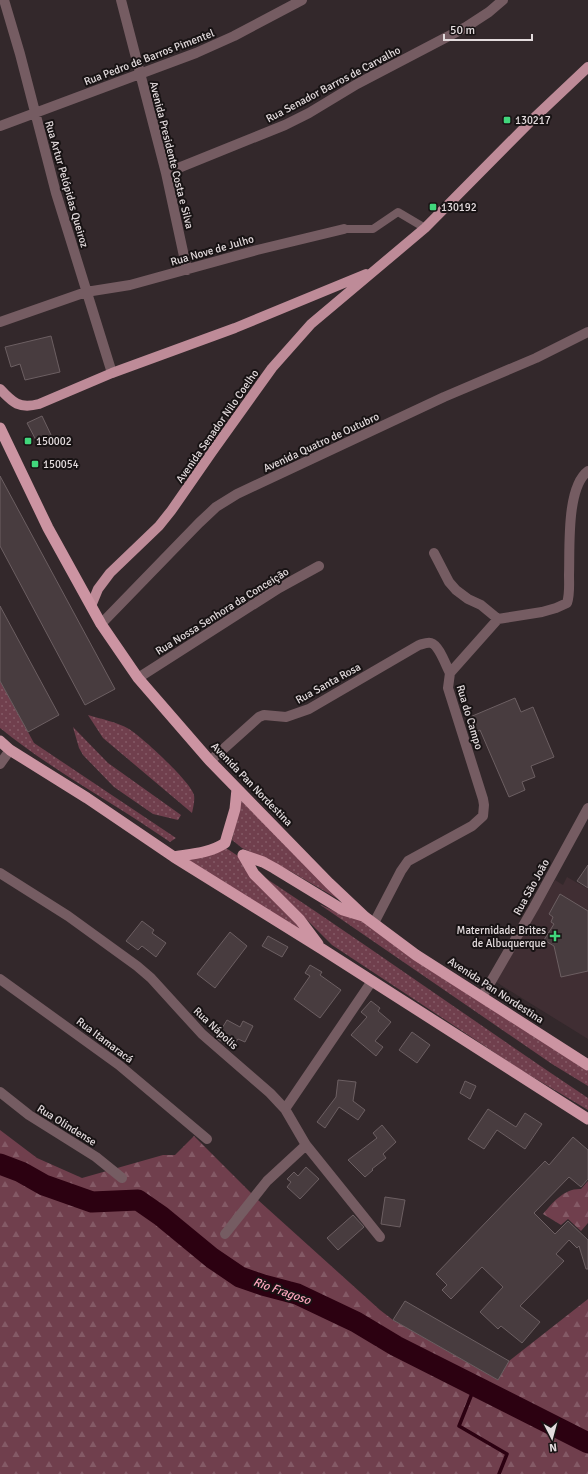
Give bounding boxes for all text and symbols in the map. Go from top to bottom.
scale bar [444,16,532,42]
text: 50 m [450,23,475,38]
street label: Rua Pedro de Barros Pimentel [82,27,216,88]
street label: Rua Senador Barros de Carvalho [264,43,403,125]
street label: Avenida Presidente Costa e Silva [147,80,196,231]
place label: 130217 [515,114,551,127]
marker: 130217 [502,115,512,125]
street label: Rua Artur Pelópidas Queiroz [42,119,91,249]
place label: 130192 [441,201,477,214]
marker: 130192 [428,202,438,212]
street label: Rua Nove de Julho [169,232,255,269]
street label: Avenida Senador Nilo Coelho [173,367,262,485]
street label: Avenida Quatro de Outubro [261,410,382,475]
place label: 150002 [36,435,72,448]
marker: 150002 [23,436,33,446]
place label: 150054 [43,458,79,471]
marker: 150054 [30,459,40,469]
street label: Rua Nossa Senhora da Conceição [153,565,292,658]
street label: Rua Santa Rosa [293,660,363,707]
street label: Rua do Campo [454,683,486,751]
street label: Avenida Pan Nordestina [208,740,295,829]
street label: Rua São João [511,857,552,918]
place label: Maternidade Brites de Albuquerque [457,924,546,950]
marker: Maternidade Brites de Albuquerque [549,930,561,942]
street label: Avenida Pan Nordestina [445,955,546,1026]
street label: Rua Nápolis [191,1005,241,1052]
street label: Rua Itamaracá [74,1015,136,1066]
street label: Rua Olindense [35,1102,99,1149]
water label: Rio Fragoso [251,1275,313,1309]
north arrow [532,1418,572,1458]
text: N [549,1441,557,1454]

